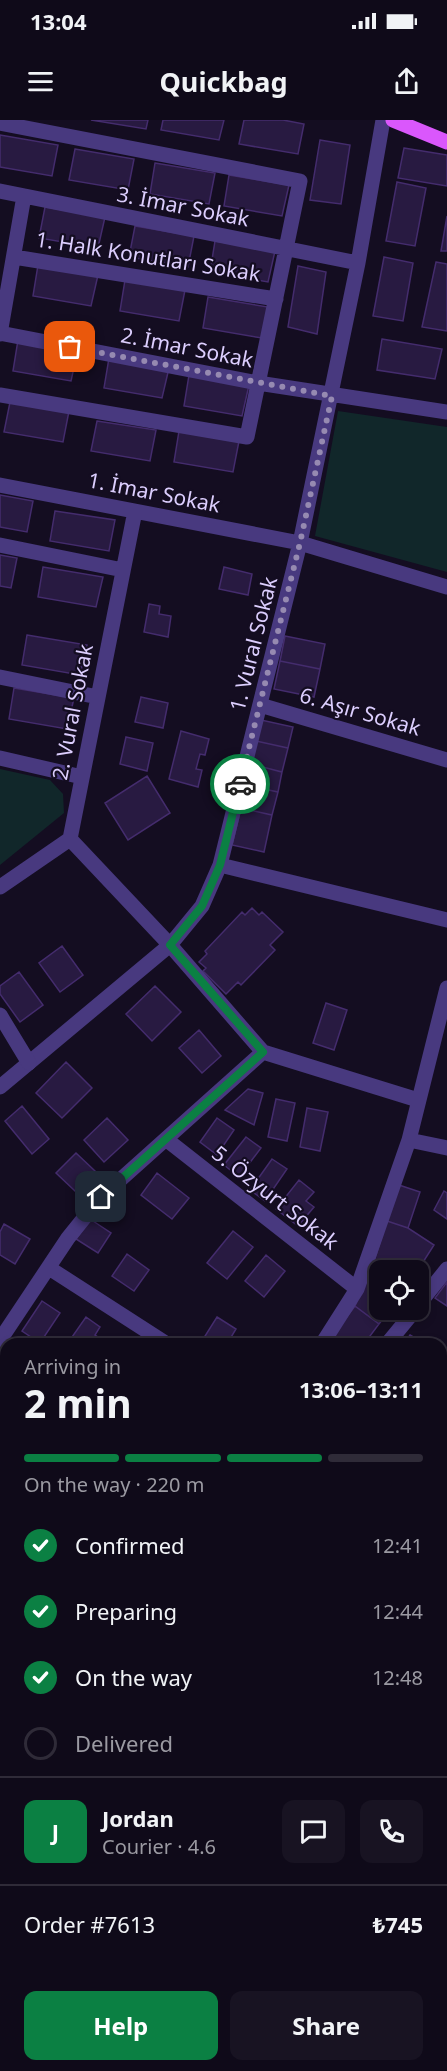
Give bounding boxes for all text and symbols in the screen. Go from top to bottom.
text: 13:04 [30,6,87,36]
text: Quickbag [160,63,287,100]
icon: menu [24,65,57,98]
icon: share [390,65,423,98]
street label: 3. İmar Sokak [115,179,253,233]
street label: 1. Halk Konutları Sokak [34,224,263,288]
street label: 2. İmar Sokak [119,320,257,374]
pin [44,321,95,372]
icon: bag [53,330,86,363]
street label: 1. İmar Sokak [86,465,224,519]
street label: 1. Vural Sokak [223,573,283,714]
street label: 2. Vural Sokak [45,641,99,782]
street label: 6. Aşır Sokak [297,680,425,742]
courier [210,754,270,814]
icon: car [224,768,257,801]
street label: 5. Özyurt Sokak [207,1139,345,1256]
pin [75,1171,126,1222]
icon: home [84,1180,117,1213]
map controls [369,1260,429,1320]
button: locate [369,1260,429,1320]
text: Arriving in [24,1353,121,1380]
text: 13:06–13:11 [299,1374,423,1404]
text: 2 min [24,1376,131,1429]
text: On the way · 220 m [24,1471,204,1498]
icon: check [24,1529,57,1562]
text: Confirmed [75,1530,185,1560]
text: 12:41 [372,1532,423,1559]
icon: check [24,1595,57,1628]
text: Preparing [75,1596,177,1626]
text: 12:44 [372,1598,423,1625]
icon: check [24,1661,57,1694]
text: On the way [75,1662,192,1692]
text: 12:48 [372,1664,423,1691]
text: Delivered [75,1728,173,1758]
button: chat [282,1800,345,1863]
button: phone [360,1800,423,1863]
text: Jordan [102,1803,174,1833]
text: J [52,1816,59,1846]
text: Courier · 4.6 [102,1833,216,1860]
text: Order #7613 [24,1909,155,1939]
text: ₺745 [373,1909,423,1939]
button: Help [24,1991,218,2060]
button: Share [230,1991,423,2060]

